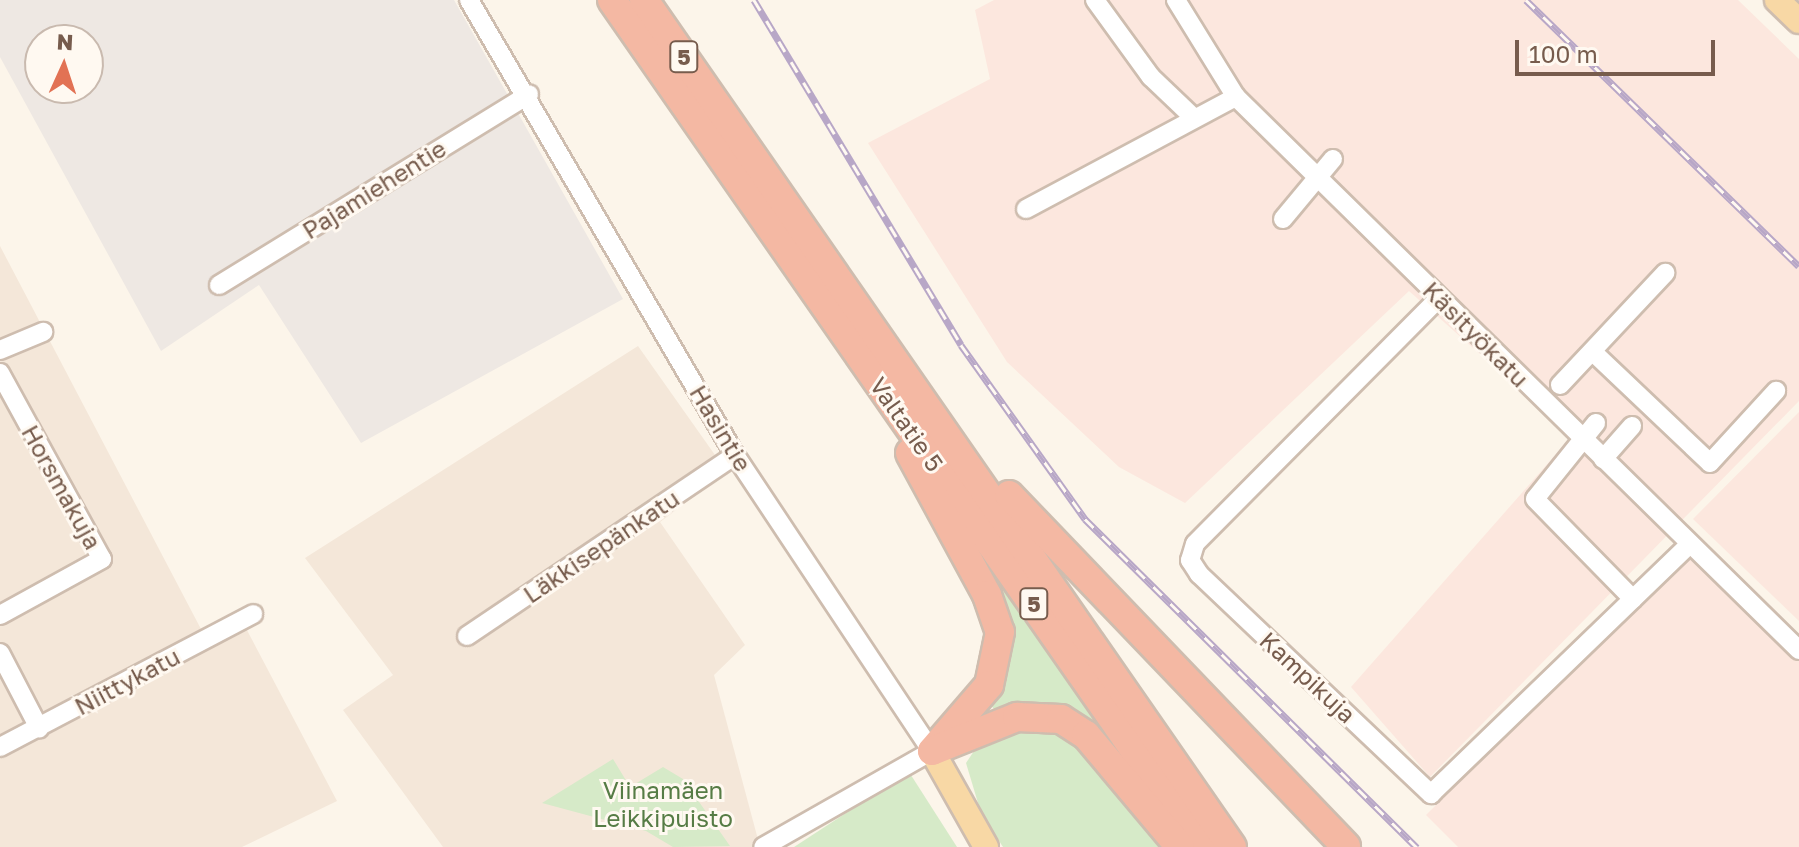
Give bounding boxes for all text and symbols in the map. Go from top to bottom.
north arrow [24,24,104,104]
scale bar [1519,24,1719,74]
text: N [56,28,74,55]
road number: 5 [668,39,700,75]
text: 100 m [1529,39,1598,68]
street label: Pajamiehentie [297,133,451,245]
street label: Käsityökatu [1417,275,1535,393]
street label: Valtatie 5 [864,371,950,477]
street label: Hasintie [684,380,758,476]
street label: Horsmakuja [16,420,108,554]
street label: Läkkisepänkatu [518,483,684,609]
road number: 5 [1018,586,1050,622]
street label: Kampikuja [1254,625,1362,729]
street label: Niittykatu [70,641,184,721]
park label: Viinamäen Leikkipuisto [593,776,733,832]

